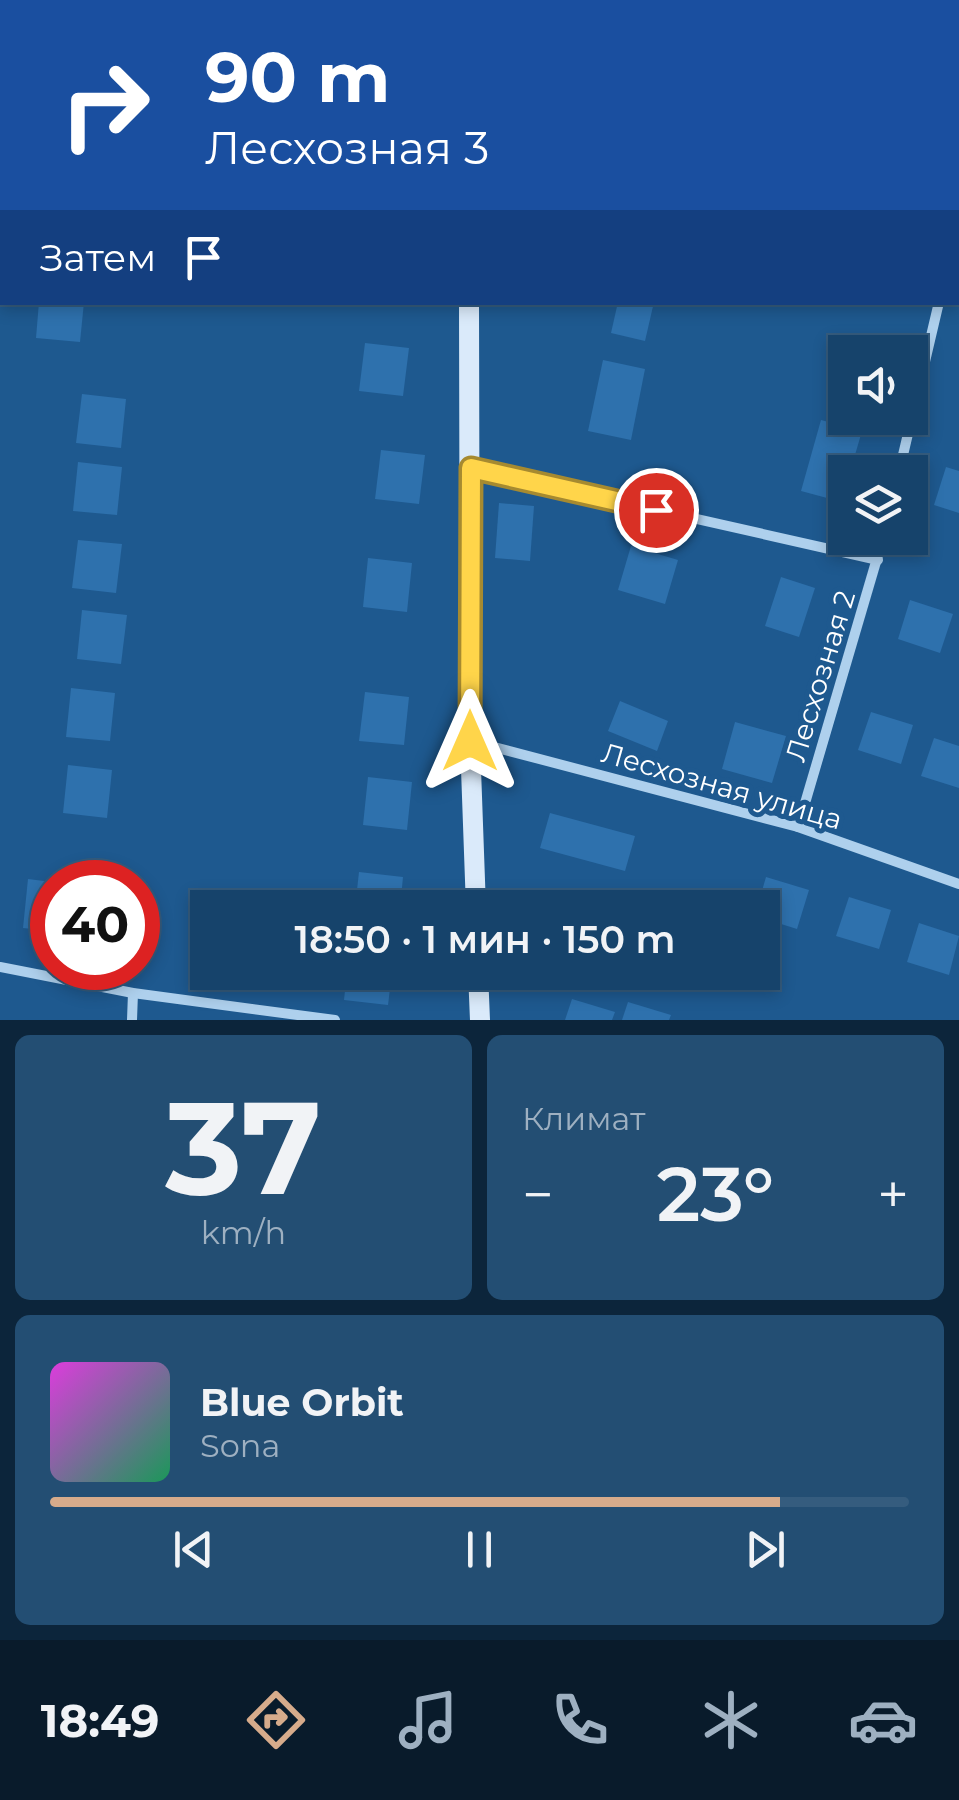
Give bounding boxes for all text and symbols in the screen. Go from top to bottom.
text: 90 m [205,34,390,120]
icon: right [40,40,170,170]
text: Лесхозная 3 [205,120,489,175]
icon: arrive [176,230,231,285]
text: Затем [40,234,156,281]
map controls [828,335,928,555]
button: sound [828,335,928,435]
button: layers [828,455,928,555]
pin [614,468,699,553]
icon: arrive [629,483,684,538]
street label: Лесхозная 2 [778,586,862,766]
position arrow [418,689,522,793]
street label: Лесхозная улица [598,735,846,837]
speed limit sign: 40 [30,860,160,990]
text: 18:50 · 1 мин · 150 m [295,916,675,963]
text: 37 [165,1068,322,1227]
text: Климат [522,1099,645,1138]
text: 23° [657,1148,774,1240]
text: − [522,1161,554,1228]
text: + [877,1161,909,1228]
text: km/h [201,1213,286,1252]
text: Blue Orbit [200,1379,404,1426]
text: Sona [200,1426,280,1465]
icon: previous [166,1522,221,1577]
icon: pause [452,1522,507,1577]
icon: next [738,1522,793,1577]
icon: directions [241,1685,311,1755]
icon: music [393,1685,463,1755]
icon: phone [545,1685,615,1755]
icon: climate [696,1685,766,1755]
icon: car [848,1685,918,1755]
text: 18:49 [41,1693,160,1748]

